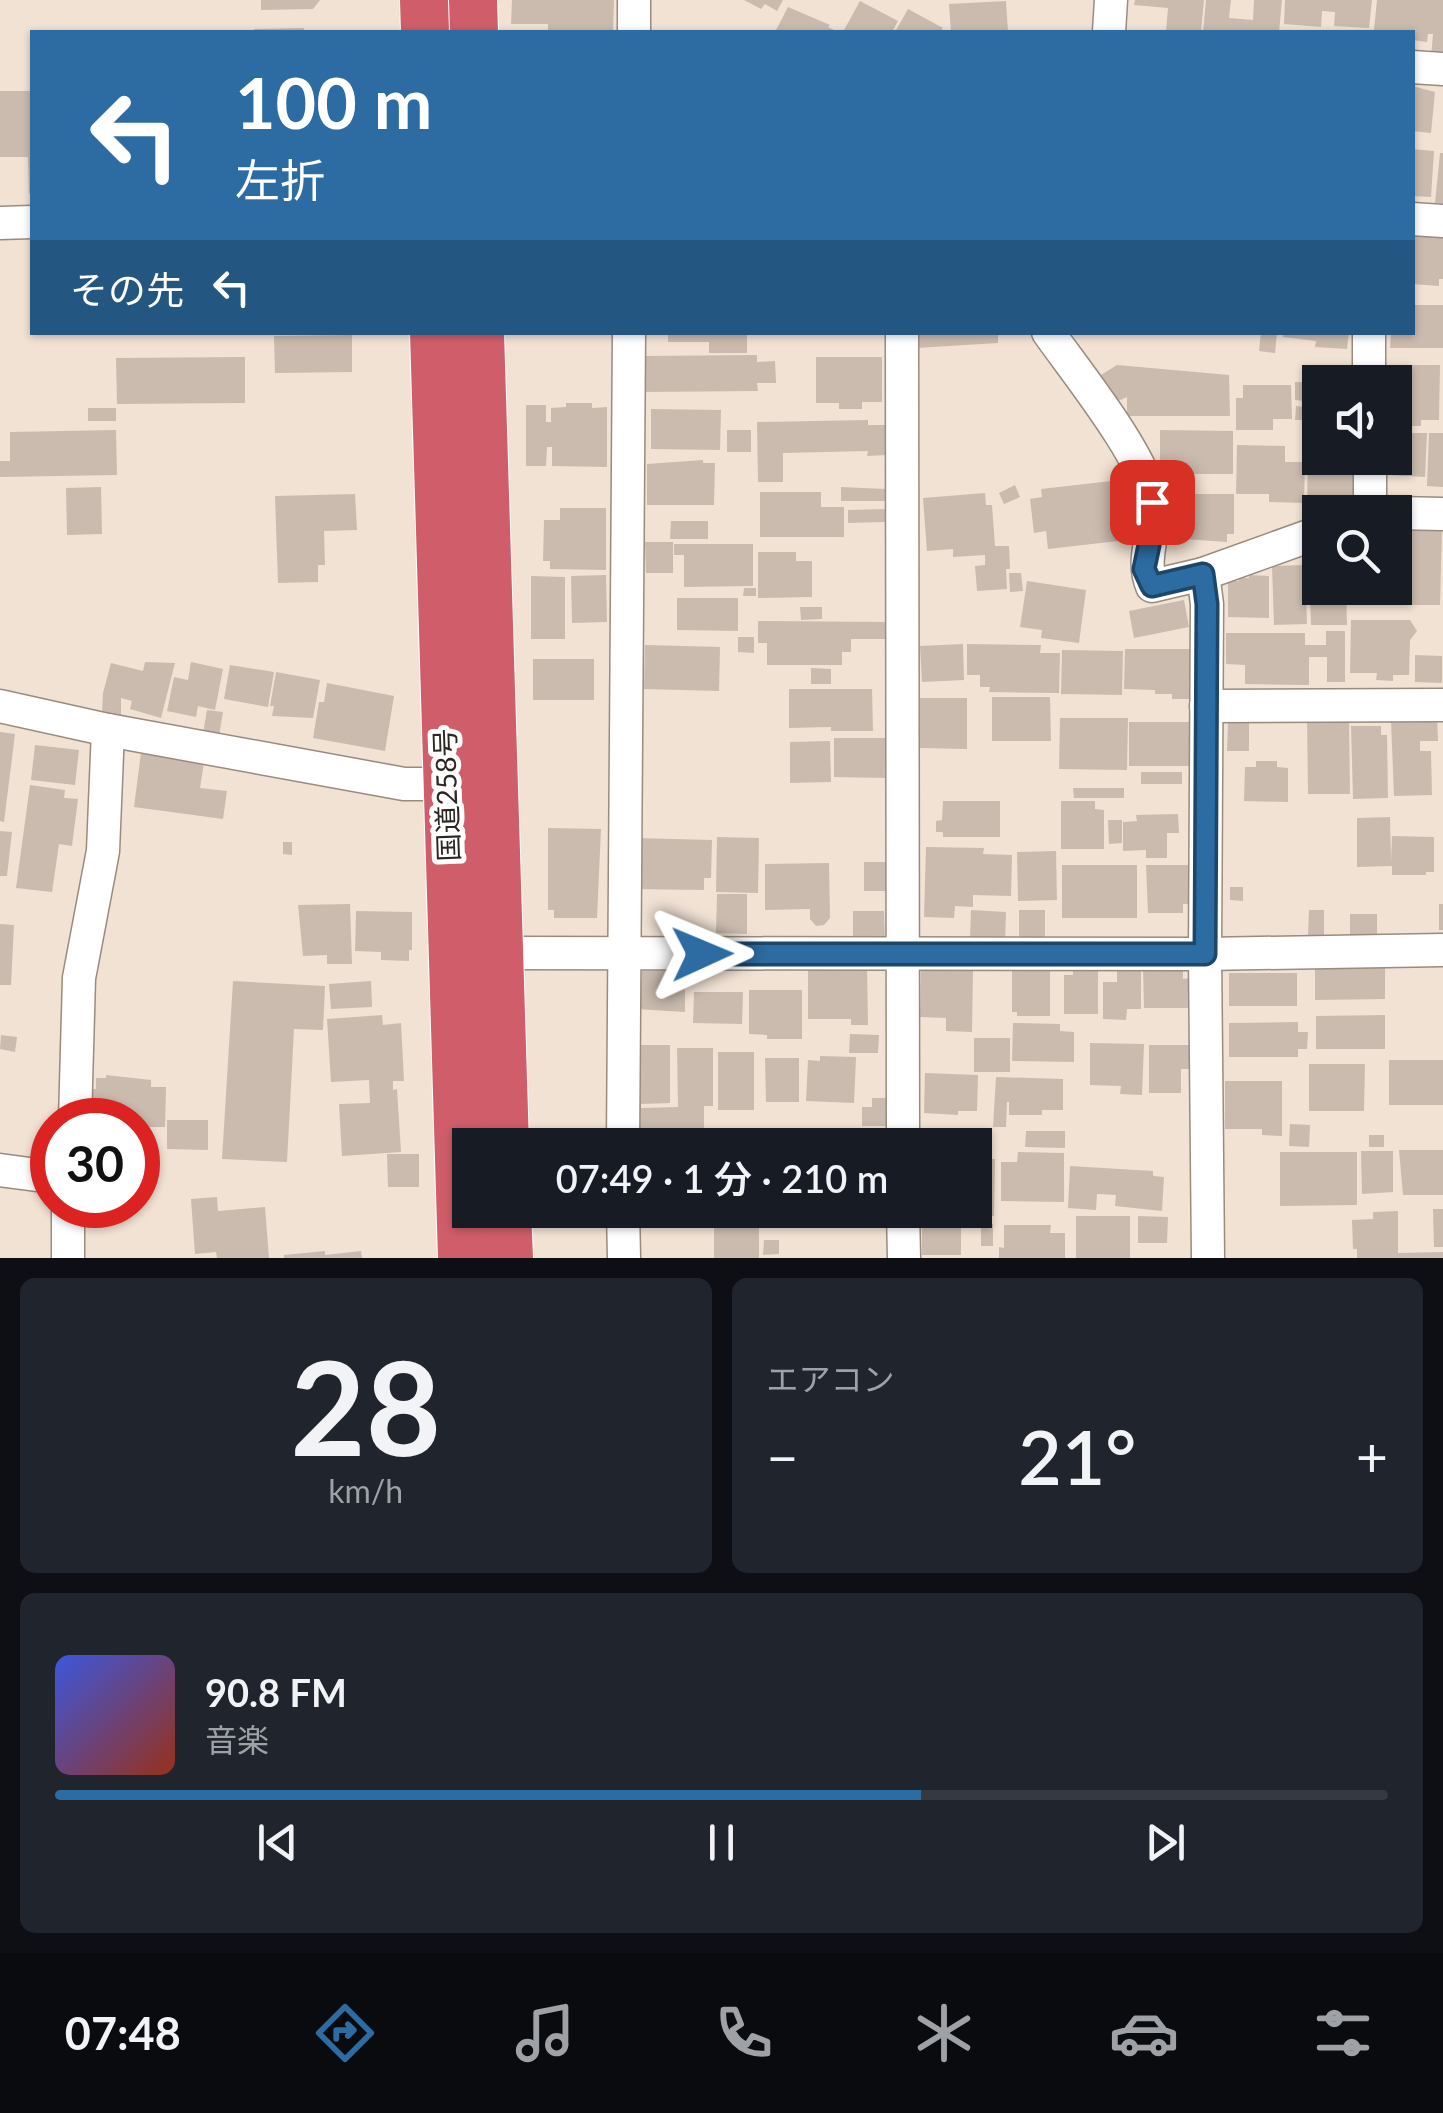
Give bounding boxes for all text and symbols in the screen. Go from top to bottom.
text: 100 m [235,60,432,144]
icon: left [70,70,200,200]
text: 左折 [235,153,325,207]
icon: left [204,260,259,315]
text: その先 [70,266,184,312]
map controls [1302,365,1412,605]
button: sound [1302,365,1412,475]
pin [1110,460,1195,545]
icon: arrive [1125,475,1180,530]
button: search [1302,495,1412,605]
street label: 国道258号 [427,728,465,862]
position arrow [650,902,754,1006]
speed limit sign: 30 [30,1098,160,1228]
text: 07:49 · 1 分 · 210 m [556,1155,888,1201]
text: 28 [290,1328,441,1484]
text: エアコン [767,1359,895,1398]
text: 21° [1018,1411,1136,1501]
text: − [767,1423,798,1489]
text: + [1356,1423,1388,1489]
text: km/h [328,1471,403,1510]
text: 90.8 FM [205,1669,347,1715]
text: 音楽 [205,1720,269,1759]
icon: previous [250,1815,305,1870]
icon: pause [694,1815,749,1870]
icon: next [1138,1815,1193,1870]
icon: directions [310,1998,380,2068]
icon: music [510,1998,580,2068]
icon: phone [709,1998,779,2068]
icon: climate [909,1998,979,2068]
icon: car [1109,1998,1179,2068]
icon: filters [1308,1998,1378,2068]
text: 07:48 [65,2006,181,2060]

